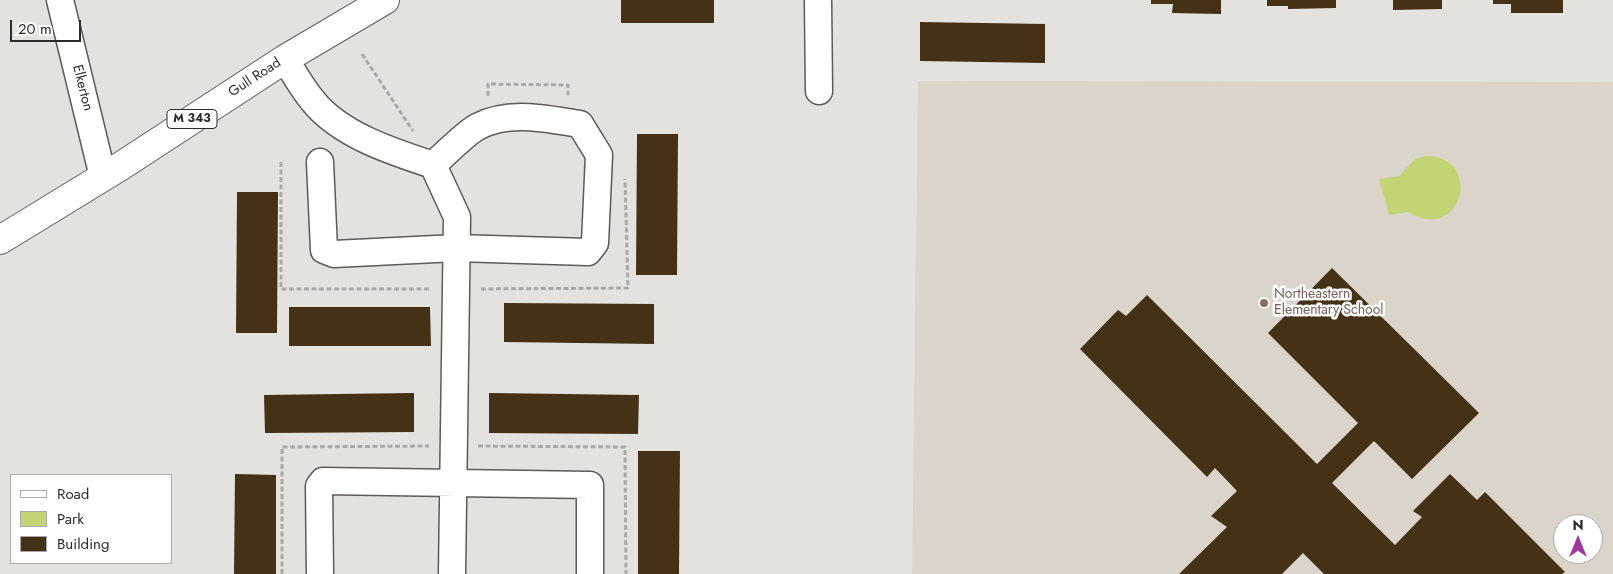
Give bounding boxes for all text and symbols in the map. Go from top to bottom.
scale bar [12,10,84,42]
text: 20 m [18,18,52,40]
street label: Gull Road [226,55,284,101]
street label: Elkerton [68,63,96,113]
road number: M 343 [167,110,217,128]
place label: Northeastern Elementary School [1274,287,1384,320]
marker: Northeastern Elementary School [1258,297,1270,309]
legend [10,474,172,564]
text: Road [57,483,89,505]
text: Park [57,508,84,530]
north arrow [1553,514,1603,564]
text: N [1572,515,1584,535]
text: Building [57,533,109,555]

